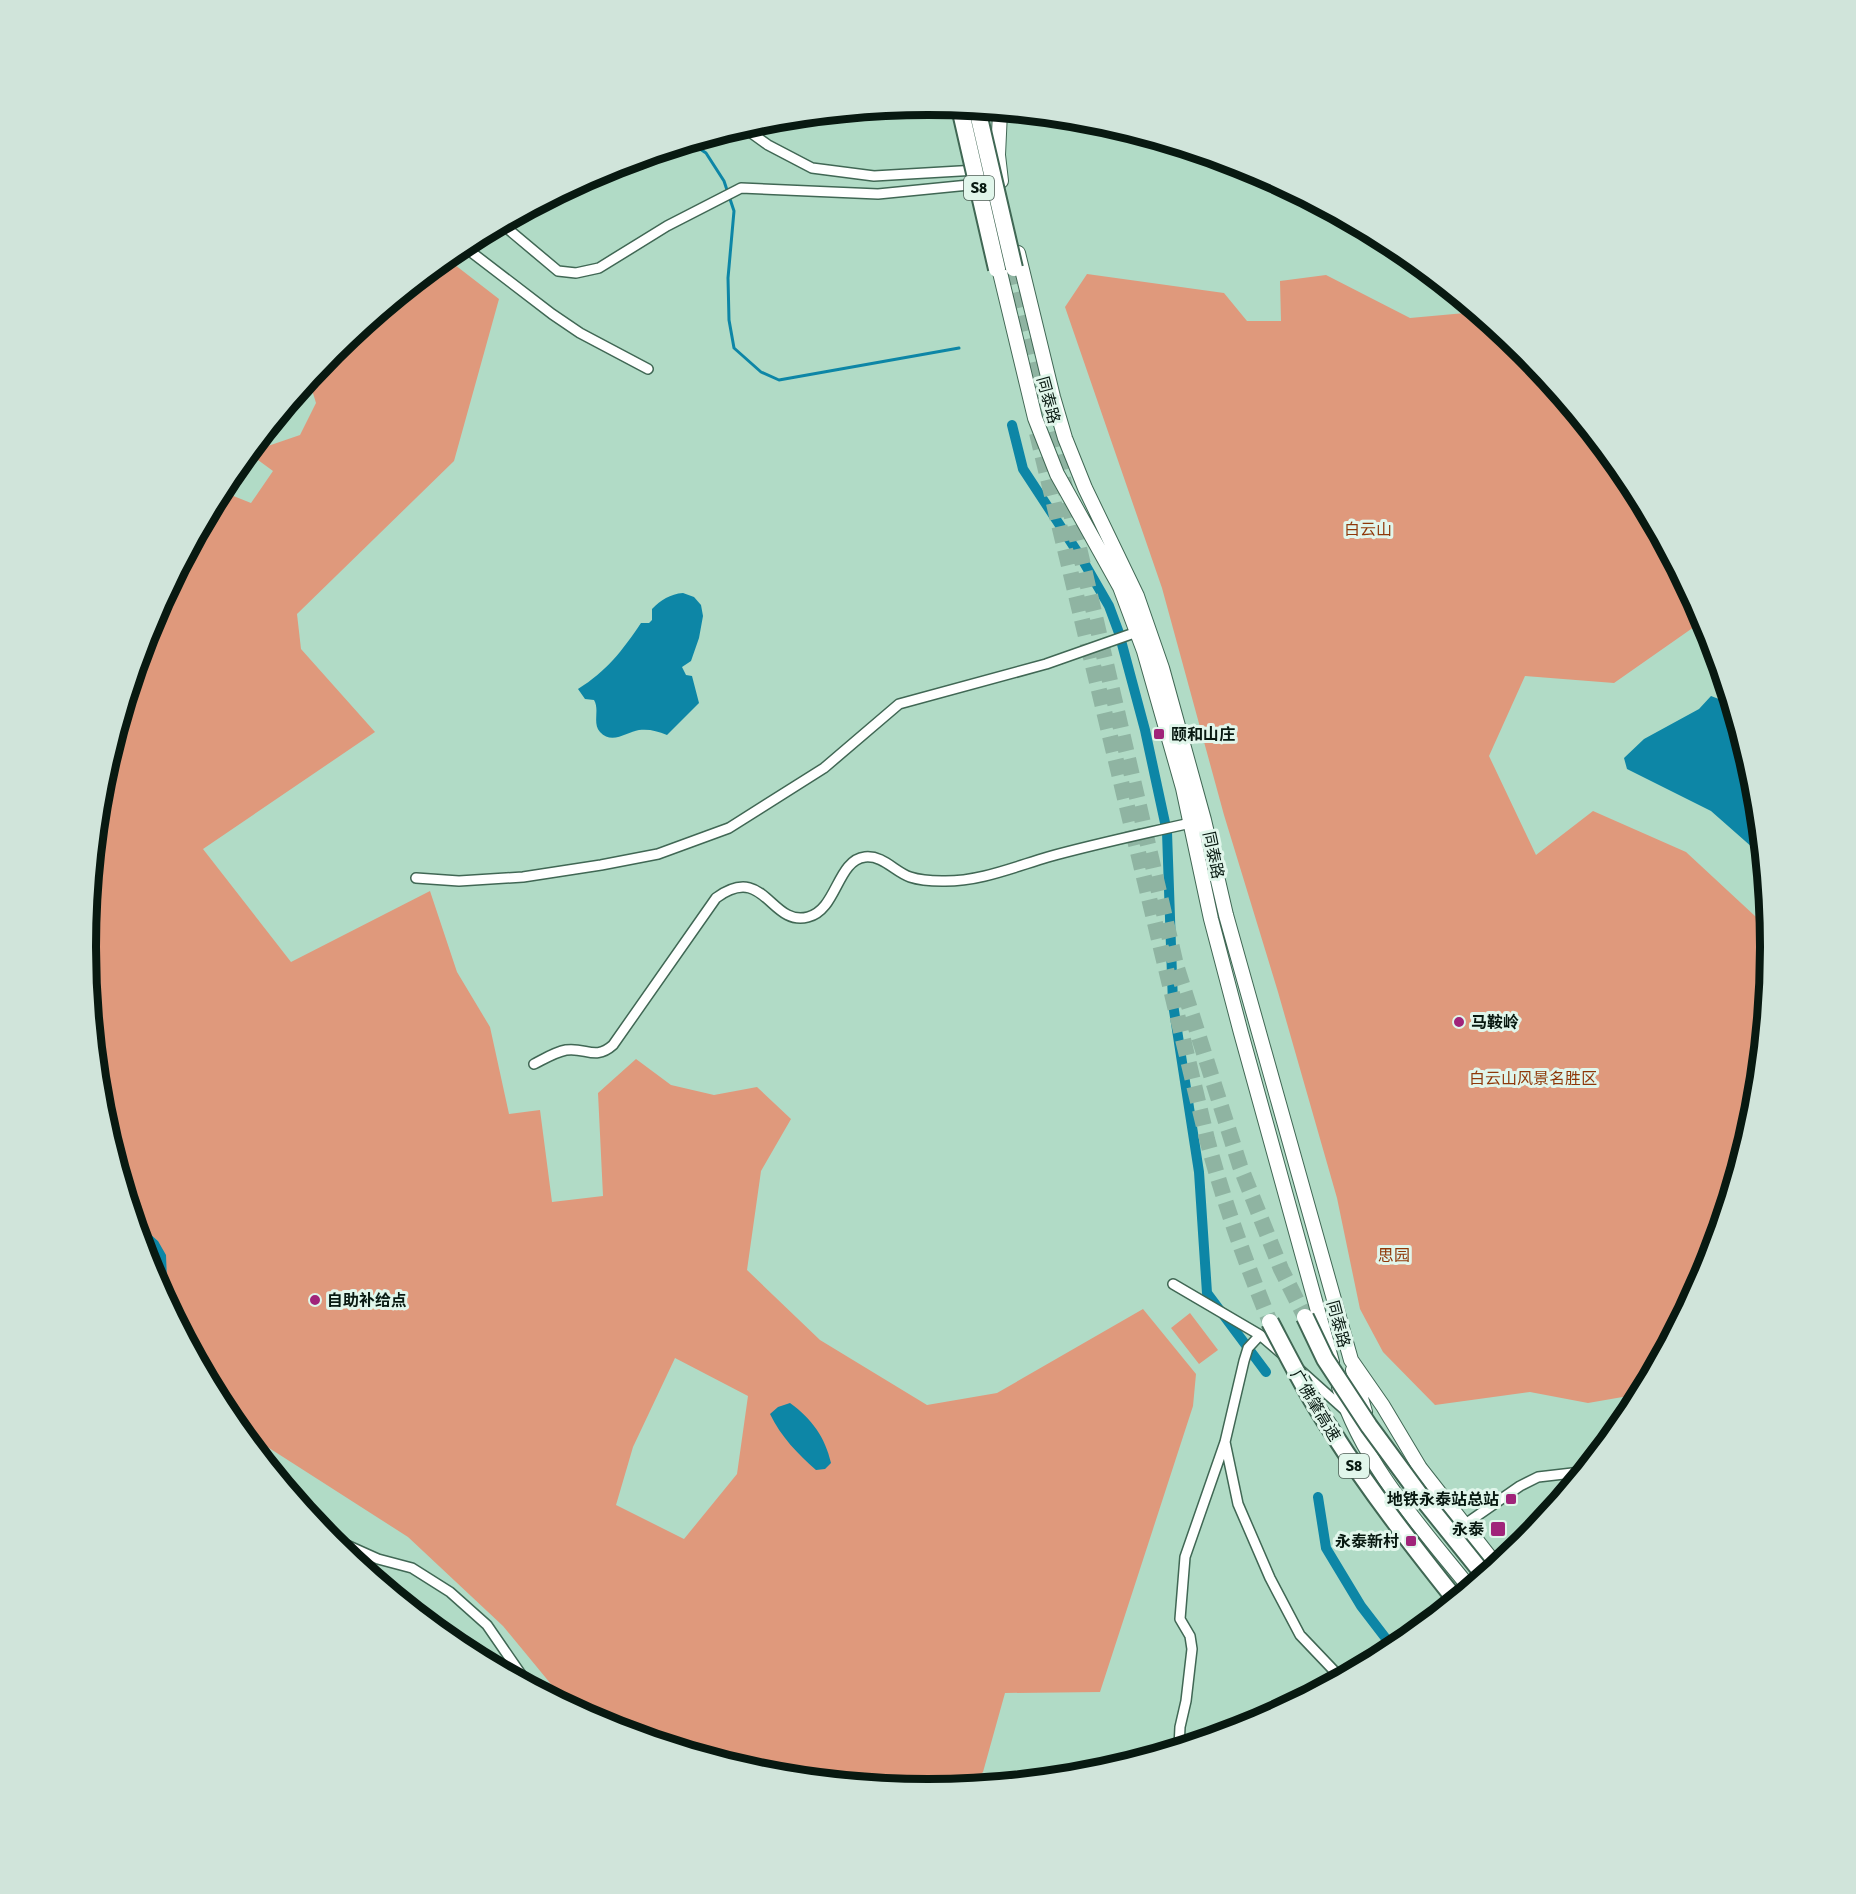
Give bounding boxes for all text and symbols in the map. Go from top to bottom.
road number: S8 [964,176,994,200]
street label: 同泰路 [1032,374,1064,426]
park label: 白云山 [1344,520,1392,540]
place label: 颐和山庄 [1171,725,1235,745]
marker: 颐和山庄 [1152,727,1166,741]
street label: 同泰路 [1198,830,1228,881]
place label: 马鞍岭 [1471,1013,1519,1033]
marker: 马鞍岭 [1452,1015,1466,1029]
park label: 白云山风景名胜区 [1469,1069,1597,1089]
park label: 思园 [1378,1246,1410,1266]
place label: 自助补给点 [327,1291,407,1311]
marker: 自助补给点 [308,1293,322,1307]
street label: 同泰路 [1322,1298,1354,1350]
street label: 广佛肇高速 [1286,1366,1344,1445]
road number: S8 [1339,1454,1369,1478]
place label: 地铁永泰站总站 [1387,1490,1499,1510]
marker: 地铁永泰站总站 [1504,1492,1518,1506]
place label: 永泰 [1452,1520,1484,1540]
marker: 永泰 [1489,1520,1507,1538]
place label: 永泰新村 [1335,1532,1399,1552]
marker: 永泰新村 [1404,1534,1418,1548]

